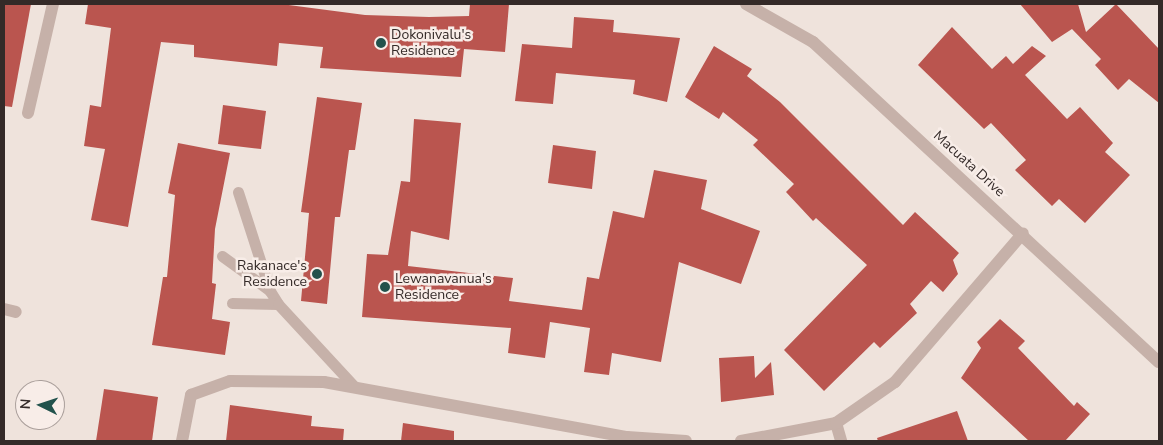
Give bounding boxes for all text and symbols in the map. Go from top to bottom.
place label: Dokonivalu's Residence [391,27,471,59]
marker: Dokonivalu's Residence [375,37,387,49]
street label: Macuata Drive [930,128,1008,200]
place label: Rakanace's Residence [237,258,307,290]
marker: Rakanace's Residence [311,268,323,280]
place label: Lewanavanua's Residence [395,271,492,304]
marker: Lewanavanua's Residence [379,281,391,293]
north arrow [15,380,65,430]
text: N [16,398,35,410]

